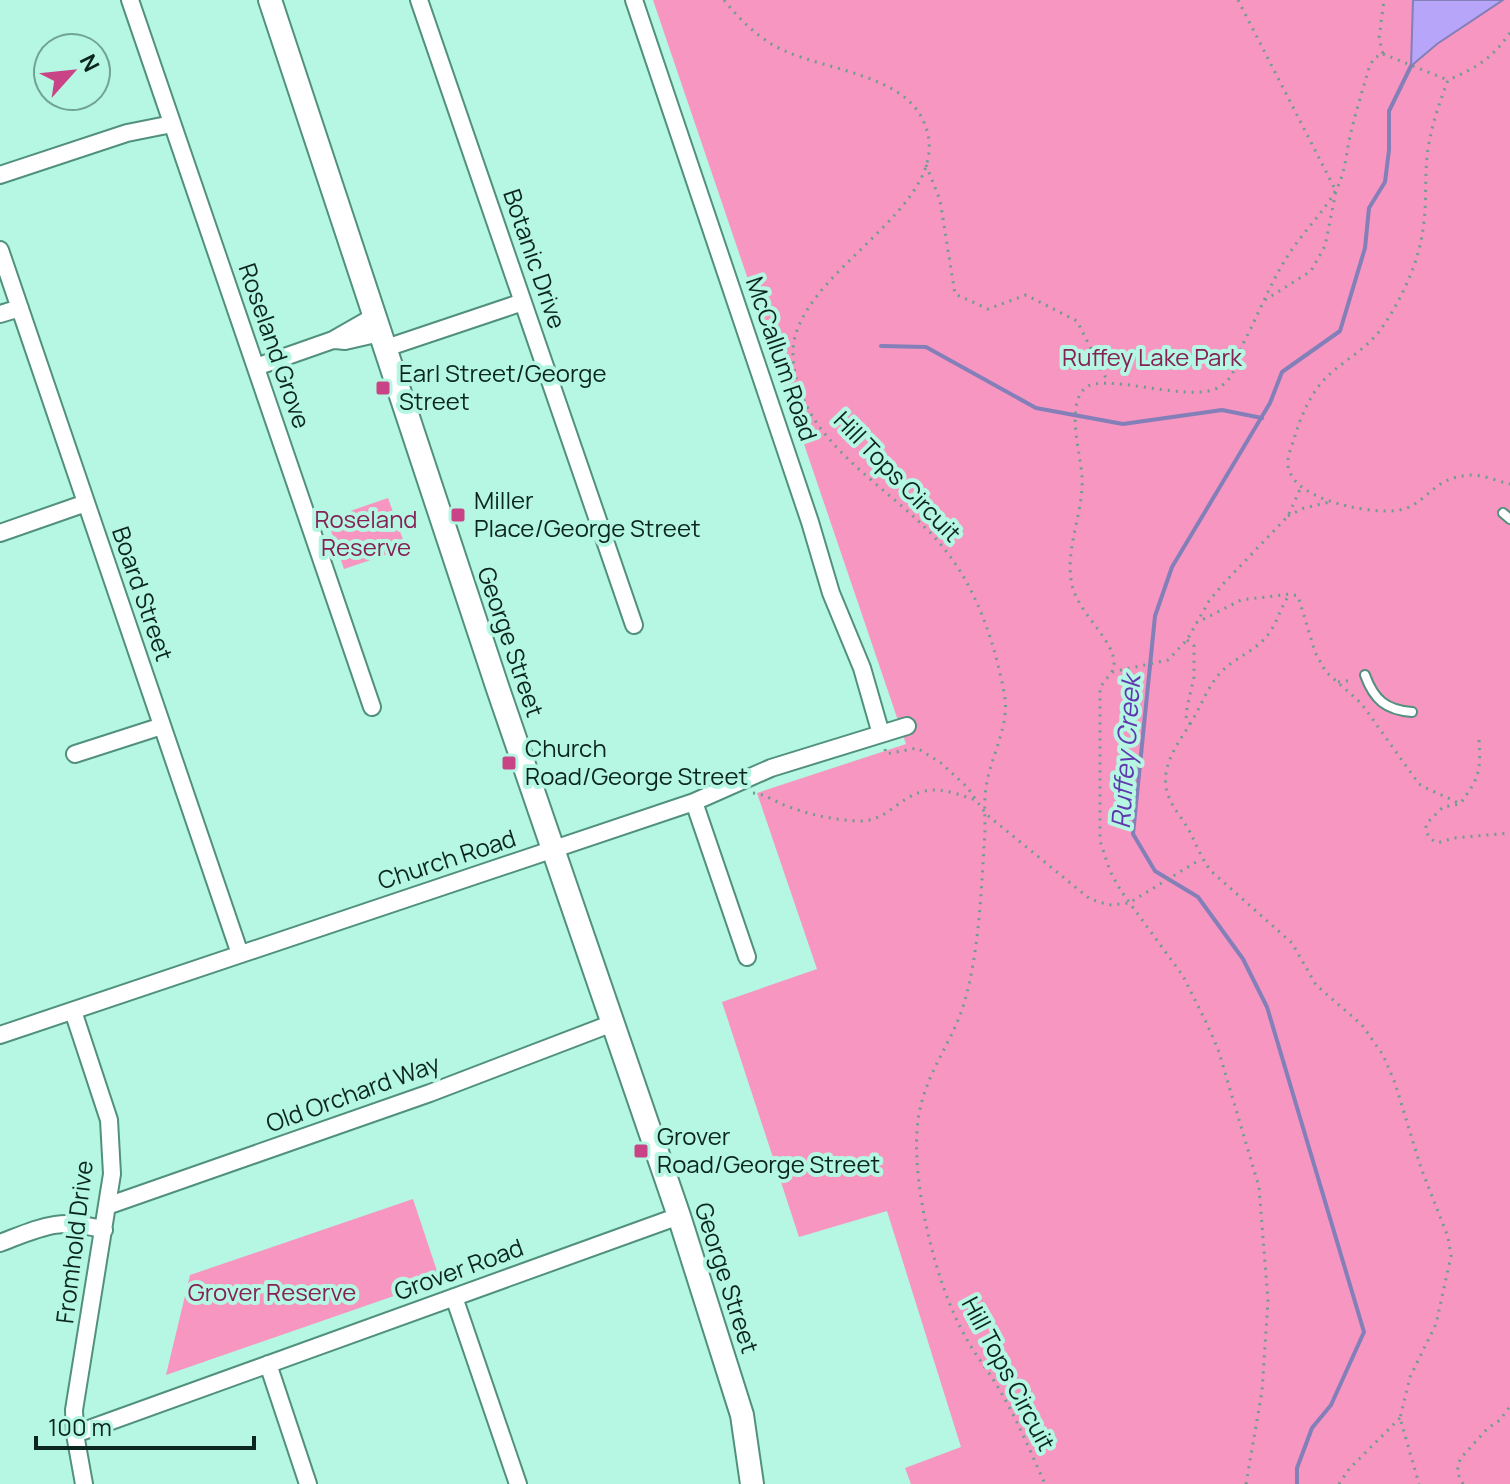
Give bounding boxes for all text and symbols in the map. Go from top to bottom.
north arrow [32,32,112,112]
text: N [73,49,107,77]
street label: Botanic Drive [496,184,575,333]
street label: Roseland Grove [232,258,319,433]
street label: McCallum Road [739,272,826,445]
park label: Ruffey Lake Park [1062,340,1243,373]
place label: Earl Street/George Street [399,356,606,417]
marker: Earl Street/George Street [374,379,392,397]
street label: Hill Tops Circuit [827,403,969,549]
place label: Miller Place/George Street [474,483,701,544]
park label: Roseland Reserve [314,502,418,563]
marker: Miller Place/George Street [449,506,467,524]
street label: Board Street [105,522,182,665]
street label: George Street [470,562,553,721]
water label: Ruffey Creek [1102,670,1149,830]
place label: Church Road/George Street [525,731,748,792]
marker: Church Road/George Street [500,754,518,772]
street label: Church Road [373,821,520,896]
street label: Old Orchard Way [261,1046,444,1139]
place label: Grover Road/George Street [657,1119,880,1180]
marker: Grover Road/George Street [632,1142,650,1160]
street label: Fromhold Drive [47,1158,100,1325]
street label: George Street [688,1198,767,1357]
street label: Grover Road [389,1230,528,1307]
park label: Grover Reserve [188,1275,356,1308]
street label: Hill Tops Circuit [955,1290,1064,1456]
scale bar [36,1400,254,1450]
text: 100 m [48,1410,112,1443]

